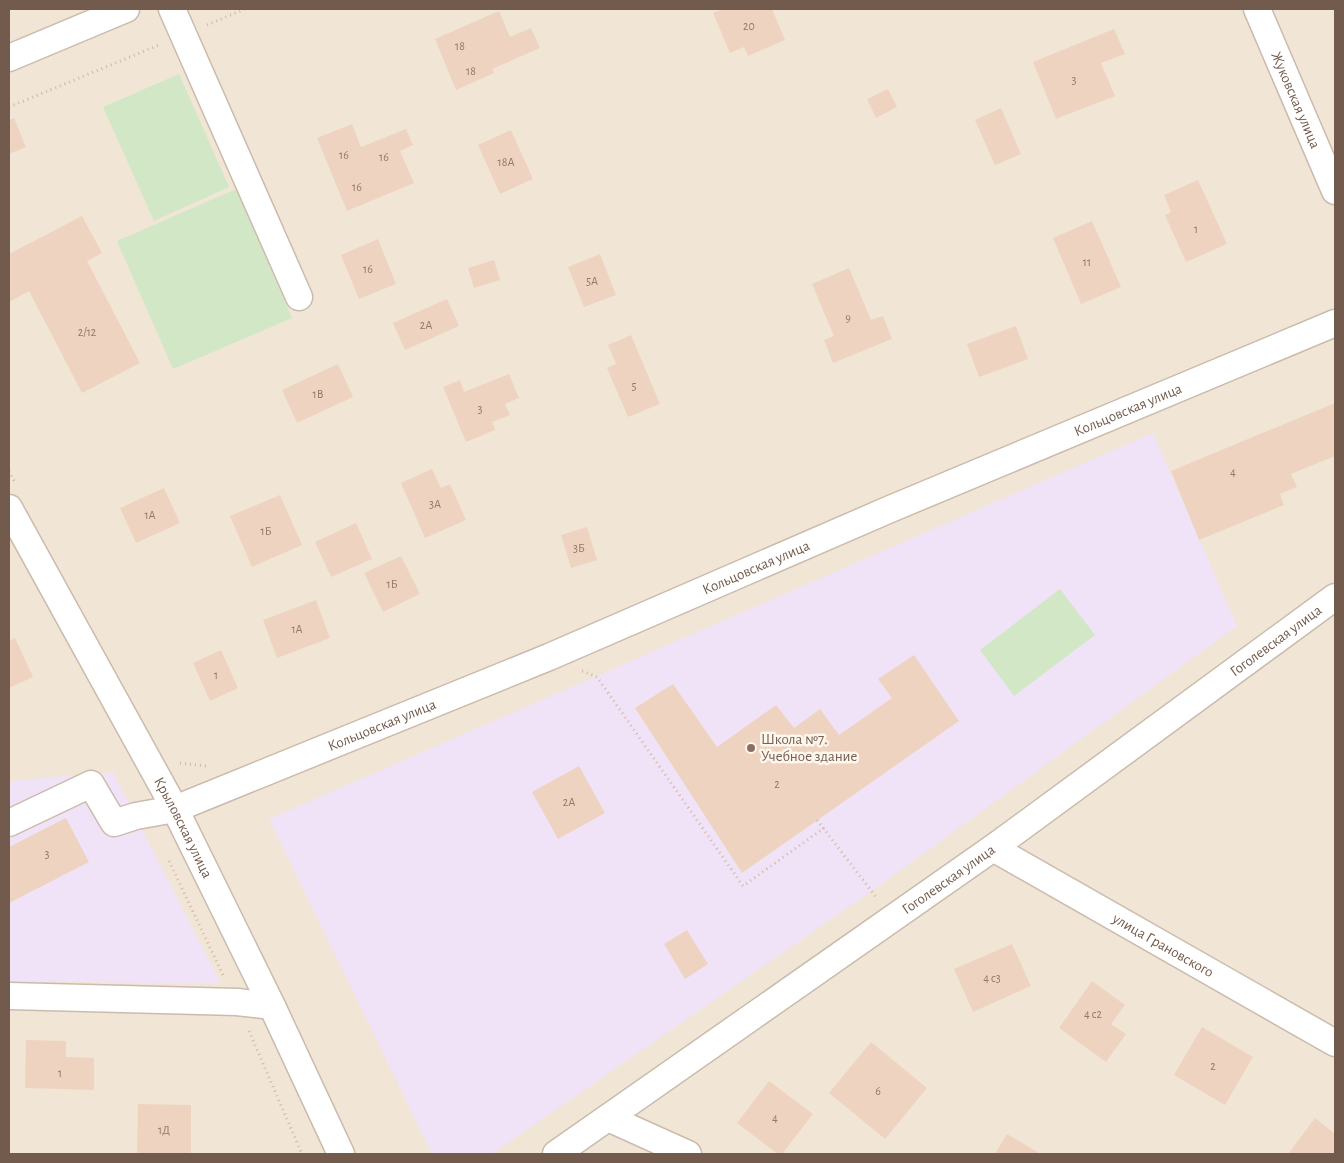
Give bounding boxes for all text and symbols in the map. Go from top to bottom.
house number: 20 [743,20,755,32]
house number: 18 [455,40,465,52]
street label: Жуковская улица [1269,49,1323,151]
house number: 18 [466,65,476,77]
house number: 3 [1072,74,1077,86]
house number: 16 [339,149,349,161]
house number: 16 [379,151,389,163]
house number: 18А [498,156,514,168]
house number: 16 [352,181,362,193]
house number: 1 [1194,223,1198,235]
house number: 11 [1083,256,1091,268]
house number: 16 [363,263,373,275]
house number: 5А [586,275,598,287]
house number: 9 [845,312,851,324]
house number: 2А [420,319,432,331]
house number: 2/12 [78,326,97,338]
house number: 5 [631,380,637,392]
street label: Кольцовская улица [1072,380,1184,439]
house number: 1В [313,388,324,400]
house number: 3 [478,403,483,415]
house number: 4 [1230,466,1236,478]
house number: 3А [429,498,441,510]
house number: 1А [144,509,156,521]
house number: 1Б [261,525,272,537]
street label: Кольцовская улица [700,537,812,597]
house number: 3Б [573,542,585,554]
house number: 1Б [387,578,398,590]
street label: Гоголевская улица [1227,602,1324,679]
house number: 1А [291,623,303,635]
house number: 1 [214,669,218,681]
street label: Кольцовская улица [326,696,438,754]
place label: Школа №7. Учебное здание [761,732,858,764]
marker: Школа №7. Учебное здание [745,742,757,754]
street label: Крыловская улица [151,775,215,880]
house number: 2 [774,778,780,790]
house number: 2А [563,796,575,808]
street label: Гоголевская улица [899,842,998,917]
house number: 3 [45,848,50,860]
street label: улица Грановского [1109,910,1216,980]
house number: 4 с3 [983,972,1001,984]
house number: 4 с2 [1084,1008,1103,1020]
house number: 2 [1210,1060,1216,1072]
house number: 1 [58,1067,62,1079]
house number: 6 [875,1085,881,1097]
house number: 4 [772,1112,778,1124]
house number: 1Д [158,1124,170,1136]

